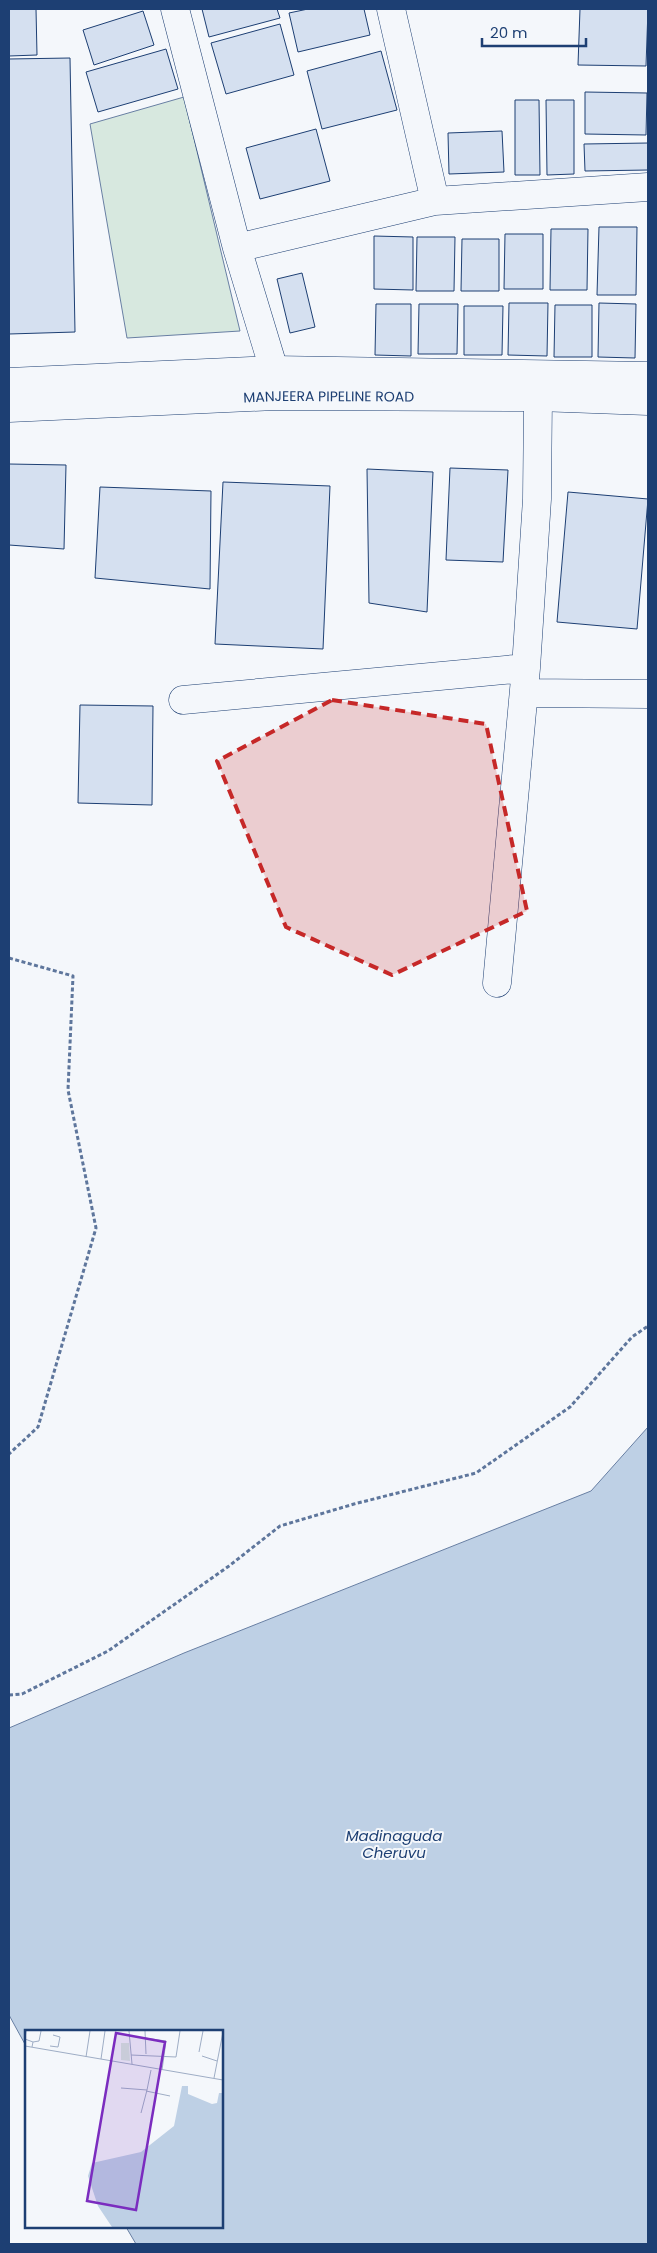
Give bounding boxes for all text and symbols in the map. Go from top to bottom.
scale bar [482,15,586,47]
text: 20 m [490,22,528,43]
street label: MANJEERA PIPELINE ROAD [243,386,414,407]
water label: Madinaguda Cheruvu [346,1825,442,1863]
inset map [25,2030,222,2228]

